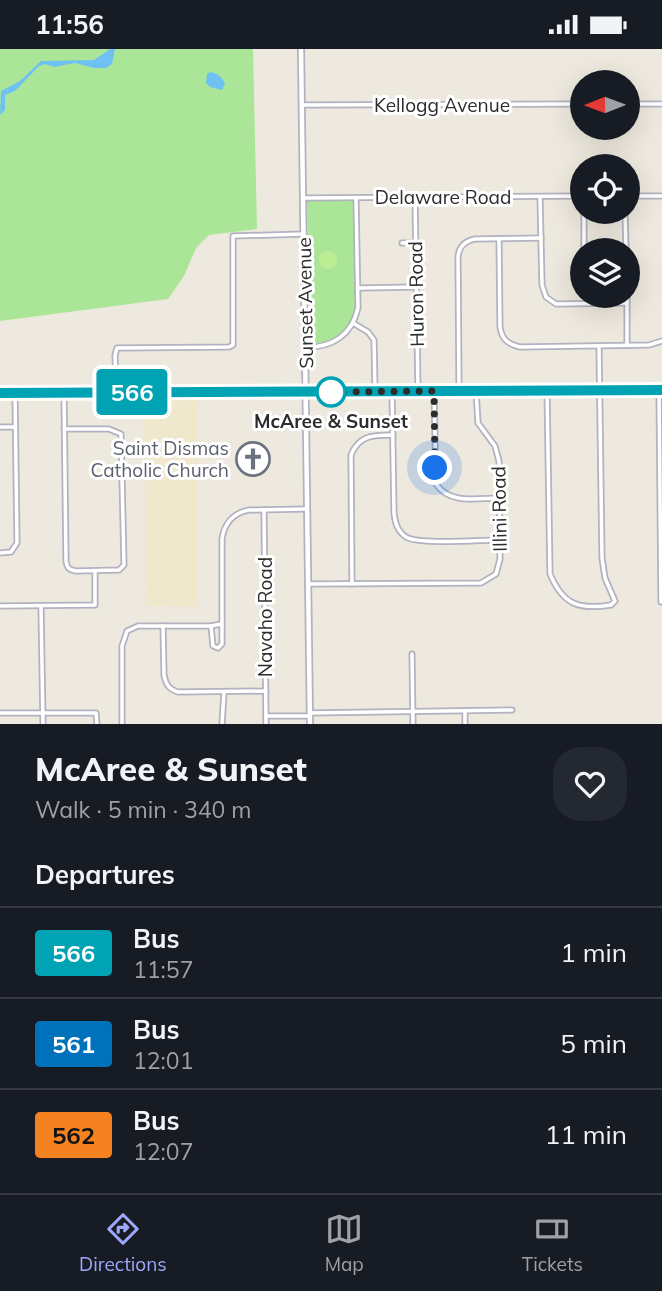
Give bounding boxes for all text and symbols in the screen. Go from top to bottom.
text: 11:56 [35,8,104,41]
north arrow [570,70,640,140]
map controls [570,70,640,308]
street label: Kellogg Avenue [374,93,510,117]
button: locate [570,154,640,224]
street label: Delaware Road [375,185,511,209]
street label: Sunset Avenue [292,237,318,369]
button: layers [570,238,640,308]
street label: Huron Road [403,241,429,347]
line badge: 566 [92,369,172,415]
text: 566 [110,377,154,407]
marker: McAree & Sunset [316,377,346,407]
place label: McAree & Sunset [254,409,408,433]
place label: Saint Dismas Catholic Church [90,436,229,482]
church icon: Saint Dismas Catholic Church [234,440,272,478]
your location [417,450,452,485]
street label: Illini Road [486,466,512,552]
street label: Navaho Road [253,557,277,677]
button: heart [553,747,627,821]
text: McAree & Sunset [35,748,307,789]
text: Walk · 5 min · 340 m [35,795,252,824]
text: Departures [35,858,175,891]
text: Bus [133,922,179,955]
text: 1 min [560,936,627,969]
text: 566 [52,938,95,968]
text: 11:57 [133,955,193,984]
text: Bus [133,1013,179,1046]
text: 5 min [560,1027,627,1060]
text: 561 [52,1029,95,1059]
text: 12:01 [133,1046,193,1075]
text: Bus [133,1104,179,1137]
text: 11 min [545,1118,627,1151]
text: 562 [52,1120,95,1150]
text: 12:07 [133,1137,193,1166]
tab: Directions [79,1210,167,1276]
tab: Map [325,1210,364,1276]
tab: Tickets [522,1210,583,1276]

